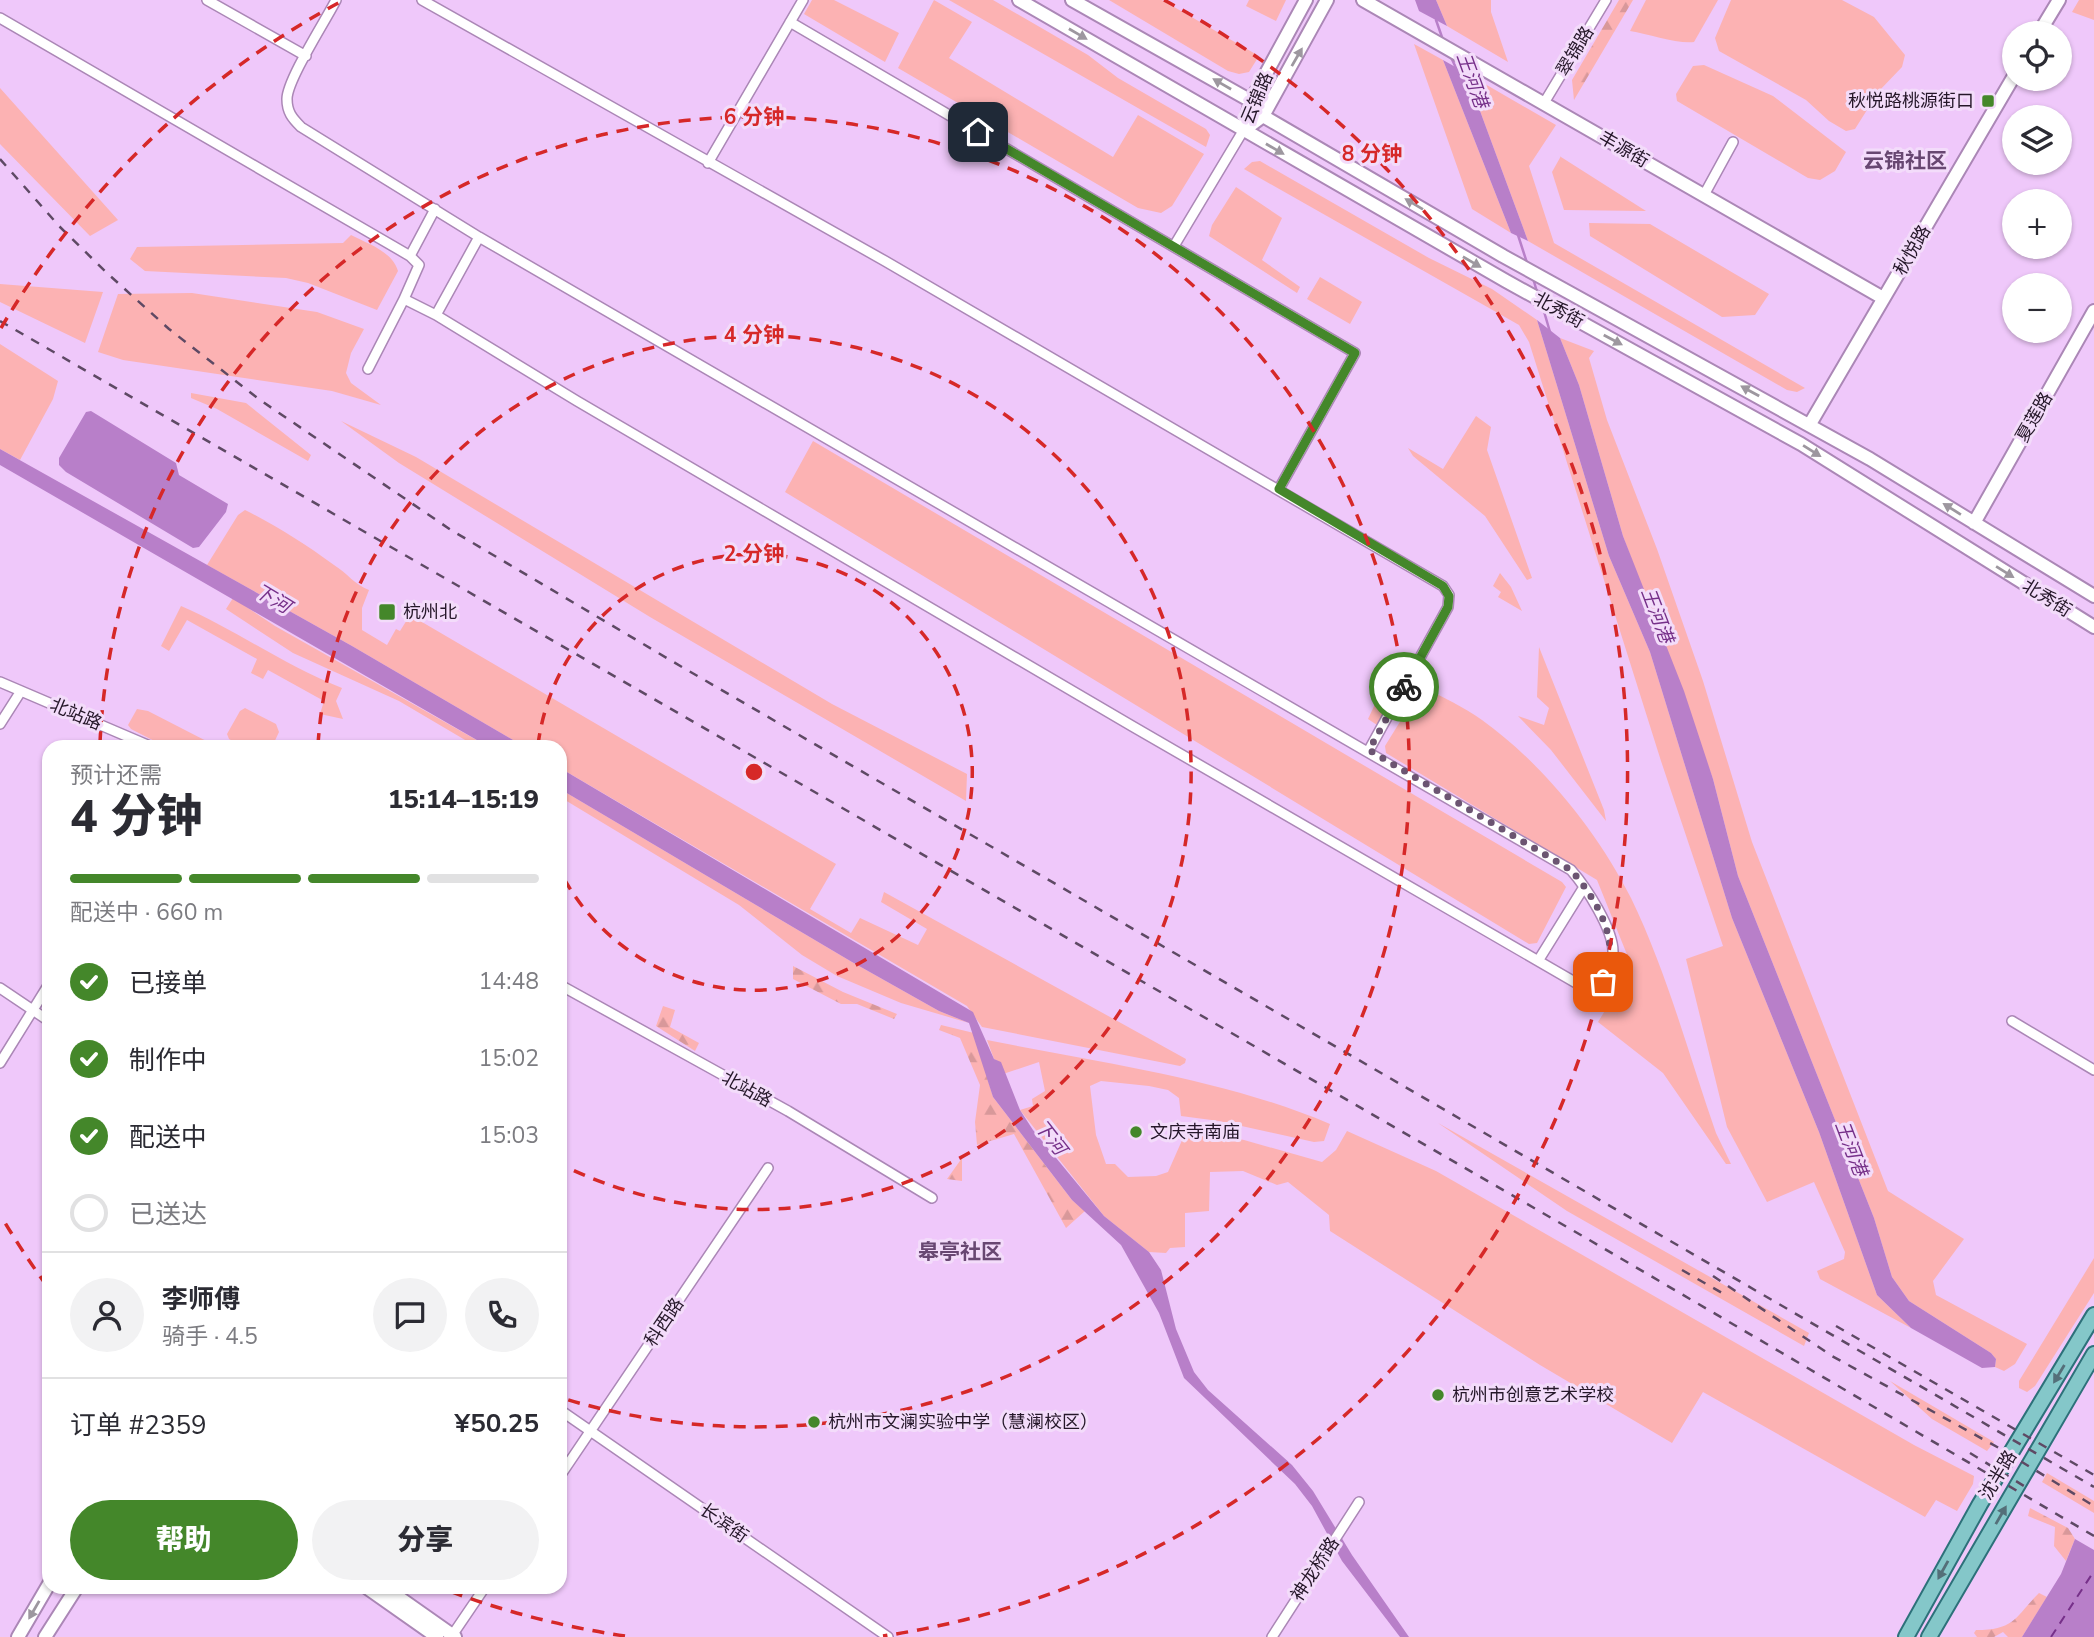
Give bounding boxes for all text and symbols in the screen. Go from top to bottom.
map controls [2002,21,2072,343]
button: locate [2002,21,2072,91]
street label: 翠锦路 [1551,22,1599,80]
one-way arrow [1069,28,1088,41]
one-way arrow [1291,48,1303,67]
water label: 王河港 [1450,49,1495,114]
street label: 云锦路 [1235,68,1279,128]
one-way arrow [1212,78,1231,90]
place label: 秋悦路桃源街口 [1848,89,1974,113]
marker: 秋悦路桃源街口 [1980,93,1996,109]
pin [948,102,1008,162]
text: 6 分钟 [724,103,784,131]
button: layers [2002,105,2072,175]
icon: home [959,113,997,151]
street label: 丰源街 [1595,125,1653,173]
text: 8 分钟 [1342,140,1402,168]
one-way arrow [1265,143,1284,155]
district label: 云锦社区 [1863,147,1947,175]
button: + [2002,189,2072,259]
one-way arrow [1405,198,1424,210]
street label: 秋悦路 [1888,221,1936,279]
one-way arrow [1463,256,1482,268]
button: − [2002,273,2072,343]
street label: 北秀街 [1530,286,1588,334]
text: 4 分钟 [724,321,784,349]
one-way arrow [1603,334,1623,346]
one-way arrow [1740,385,1759,397]
street label: 夏莲路 [2010,388,2058,446]
one-way arrow [1802,445,1821,458]
one-way arrow [1942,503,1962,516]
text: 2 分钟 [724,540,784,568]
one-way arrow [1995,566,2014,578]
street label: 北秀街 [2018,574,2076,622]
water label: 下河 [249,578,299,622]
water label: 王河港 [1635,584,1680,649]
place label: 杭州北 [403,600,457,624]
marker: 杭州北 [377,602,397,622]
courier [1369,652,1439,722]
icon: bike [1385,668,1423,706]
street label: 北站路 [46,692,106,736]
text: 预计还需 [70,760,162,791]
centre of rings [742,760,766,784]
text: 15:14–15:19 [388,782,539,817]
text: 4 分钟 [70,785,202,848]
text: 配送中 · 660 m [70,897,223,928]
pin [1573,952,1633,1012]
icon: check [70,963,108,1001]
icon: bag [1584,963,1622,1001]
text: 已接单 [129,966,207,1001]
text: 14:48 [479,966,539,997]
icon: check [70,1040,108,1078]
text: 制作中 [129,1043,207,1078]
text: 15:02 [479,1043,539,1074]
street label: 北站路 [718,1065,776,1113]
water label: 下河 [1028,1115,1075,1164]
icon: check [70,1117,108,1155]
water label: 王河港 [1829,1117,1874,1182]
text: 配送中 [129,1120,207,1155]
text: 15:03 [479,1120,539,1151]
place label: 文庆寺南庙 [1150,1120,1240,1144]
marker: 文庆寺南庙 [1128,1124,1144,1140]
text: 已送达 [129,1197,207,1232]
district label: 皋亭社区 [918,1238,1002,1266]
button: person [70,1278,144,1352]
button: chat [373,1278,447,1352]
button: phone [465,1278,539,1352]
text: 李师傅 [162,1282,240,1317]
street label: 科西路 [639,1293,689,1351]
text: 骑手 · 4.5 [162,1321,258,1352]
one-way arrow [2052,1364,2065,1383]
place label: 杭州市创意艺术学校 [1452,1383,1614,1407]
marker: 杭州市创意艺术学校 [1430,1387,1446,1403]
text: ¥50.25 [455,1406,539,1441]
text: 订单 #2359 [70,1408,207,1443]
place label: 杭州市文澜实验中学（慧澜校区） [828,1410,1098,1434]
marker: 杭州市文澜实验中学（慧澜校区） [806,1414,822,1430]
street label: 沈半路 [1974,1446,2022,1504]
street label: 长滨街 [695,1498,753,1548]
button: 帮助 [70,1500,298,1580]
button: 分享 [312,1500,539,1580]
one-way arrow [1995,1505,2007,1524]
street label: 神龙桥路 [1285,1532,1345,1606]
one-way arrow [1937,1560,1949,1579]
one-way arrow [27,1601,40,1620]

